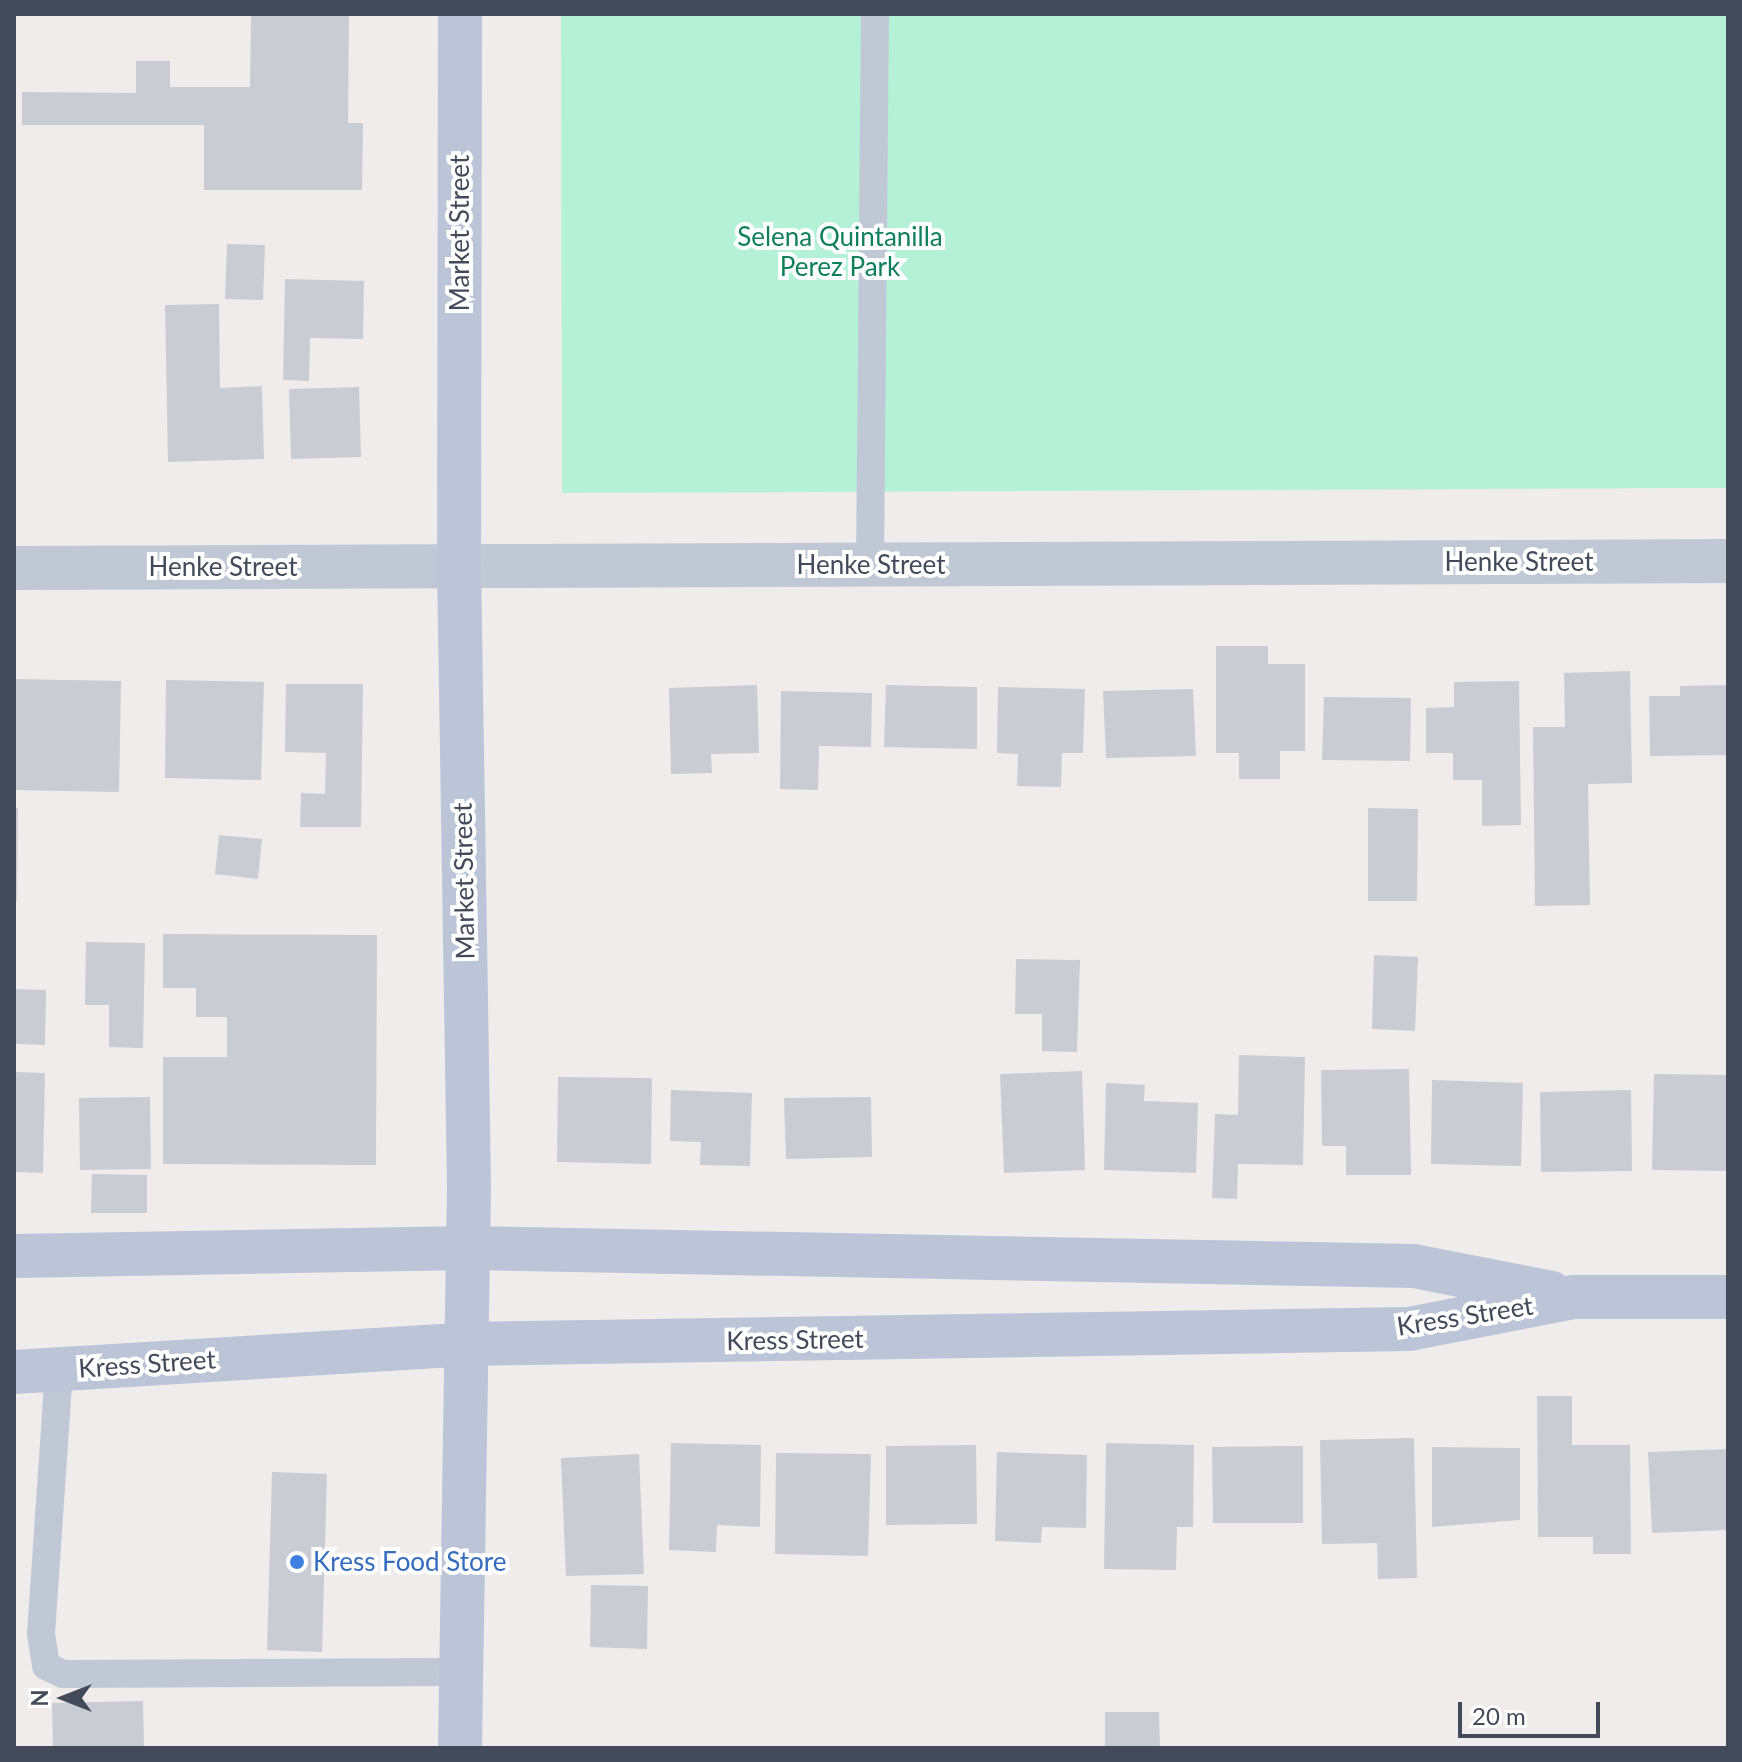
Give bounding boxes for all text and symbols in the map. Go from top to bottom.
street label: Market Street [444,155,476,311]
park label: Selena Quintanilla Perez Park [737,221,943,282]
street label: Henke Street [1445,546,1593,578]
street label: Henke Street [797,549,945,581]
street label: Henke Street [149,551,297,583]
street label: Market Street [447,802,481,960]
street label: Kress Street [1395,1290,1535,1342]
street label: Kress Street [726,1323,864,1357]
street label: Kress Street [77,1344,217,1384]
place label: Kress Food Store [313,1546,507,1578]
marker: Kress Food Store [288,1553,306,1571]
north arrow [24,1658,104,1738]
scale bar [1462,1686,1604,1736]
text: N [26,1690,53,1706]
text: 20 m [1472,1701,1526,1730]

